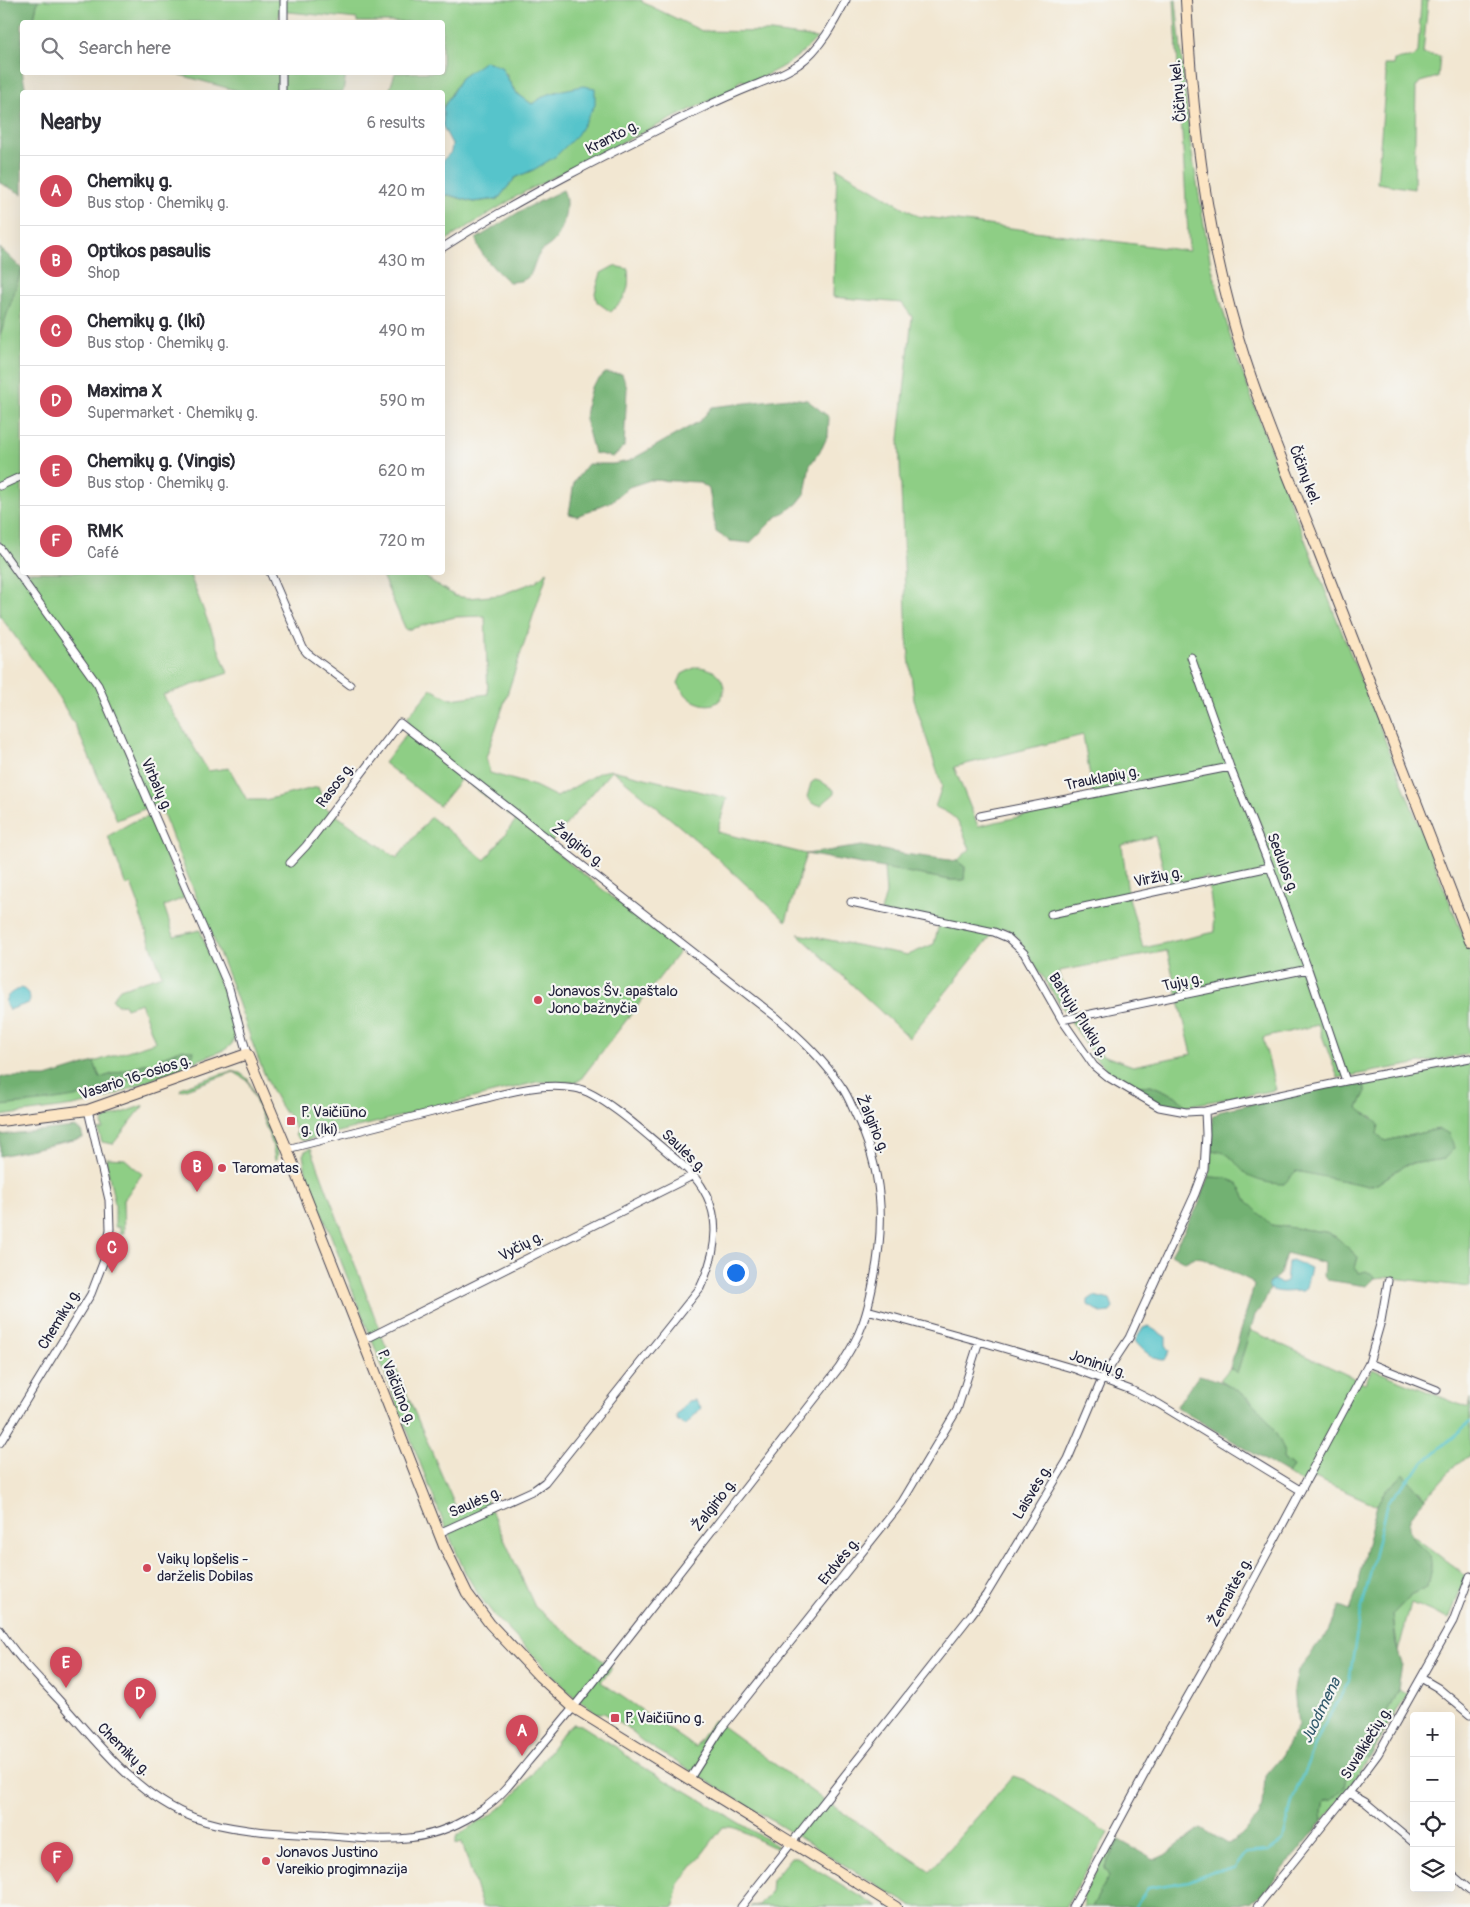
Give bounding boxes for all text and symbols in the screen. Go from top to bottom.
search box [20,20,445,75]
icon: search [38,34,66,62]
text: Search here [78,36,171,60]
street label: Čičinų kel. [1166,59,1191,123]
text: Nearby [40,109,101,136]
text: 6 results [367,113,425,133]
street label: Kranto g. [582,116,642,159]
text: Chemikų g. [87,169,173,193]
text: A [51,181,61,201]
text: 420 m [378,181,425,201]
text: Bus stop · Chemikų g. [87,193,229,213]
text: Optikos pasaulis [87,239,211,263]
text: B [51,251,61,271]
text: 430 m [378,251,425,271]
text: Shop [87,263,120,283]
text: Chemikų g. (Iki) [87,309,206,333]
text: C [51,321,61,341]
text: 490 m [379,321,425,341]
text: Bus stop · Chemikų g. [87,333,229,353]
text: Maxima X [87,379,163,403]
text: D [51,391,61,411]
text: 590 m [379,391,425,411]
text: Supermarket · Chemikų g. [87,403,258,423]
street label: Čičinų kel. [1284,443,1325,508]
text: Chemikų g. (Vingis) [87,449,236,473]
text: E [52,461,60,481]
text: 620 m [378,461,425,481]
text: Bus stop · Chemikų g. [87,473,229,493]
text: RMK [87,519,123,543]
text: F [51,531,61,551]
text: 720 m [379,531,425,551]
text: Café [87,543,119,563]
street label: Virbalų g. [136,755,177,815]
street label: Rasos g. [312,759,358,811]
street label: Trauklapių g. [1063,762,1141,795]
street label: Žalgirio g. [548,819,608,872]
street label: Sedulos g. [1262,830,1303,896]
street label: Viržių g. [1132,863,1184,892]
street label: Baltųjų Plukių g. [1044,969,1113,1061]
street label: Tujų g. [1160,969,1204,996]
place label: Jonavos Šv. apaštalo Jono bažnyčia [548,982,678,1018]
marker: Jonavos Šv. apaštalo Jono bažnyčia [532,994,544,1006]
street label: Vasario 16-osios g. [77,1050,193,1104]
street label: Žalgirio g. [852,1092,893,1156]
place label: P. Vaičiūno g. (Iki) [301,1103,367,1139]
marker: P. Vaičiūno g. (Iki) [285,1115,297,1127]
street label: Saulės g. [657,1125,710,1177]
pin: B [181,1151,213,1192]
place label: Taromatas [232,1159,299,1178]
marker: Taromatas [216,1162,228,1174]
street label: Vyčių g. [496,1227,547,1266]
pin: C [96,1232,128,1273]
your location [723,1260,749,1286]
street label: Chemikų g. [34,1285,85,1353]
street label: Joninių g. [1067,1346,1129,1383]
street label: P. Vaičiūno g. [373,1347,420,1428]
street label: Laisvės g. [1009,1461,1056,1523]
street label: Žalgirio g. [688,1475,741,1535]
street label: Saulės g. [446,1483,504,1522]
street label: Erdvės g. [814,1534,864,1589]
place label: Vaikų lopšelis - darželis Dobilas [157,1550,253,1586]
street label: Žemaitės g. [1204,1554,1257,1630]
marker: Vaikų lopšelis - darželis Dobilas [141,1562,153,1574]
pin: E [50,1647,82,1688]
water label: Juodmena [1296,1673,1346,1746]
pin: D [124,1678,156,1719]
street label: Suvalkiečių g. [1337,1703,1396,1783]
place label: P. Vaičiūno g. [625,1709,705,1728]
marker: P. Vaičiūno g. [609,1712,621,1724]
map controls [1410,1712,1455,1892]
button: + [1410,1712,1455,1757]
pin: A [506,1715,538,1756]
street label: Chemikų g. [93,1719,154,1780]
button: − [1410,1757,1455,1802]
button: locate [1410,1802,1455,1847]
pin: F [41,1842,73,1883]
place label: Jonavos Justino Vareikio progimnazija [276,1843,407,1879]
button: layers [1410,1847,1455,1892]
marker: Jonavos Justino Vareikio progimnazija [260,1855,272,1867]

